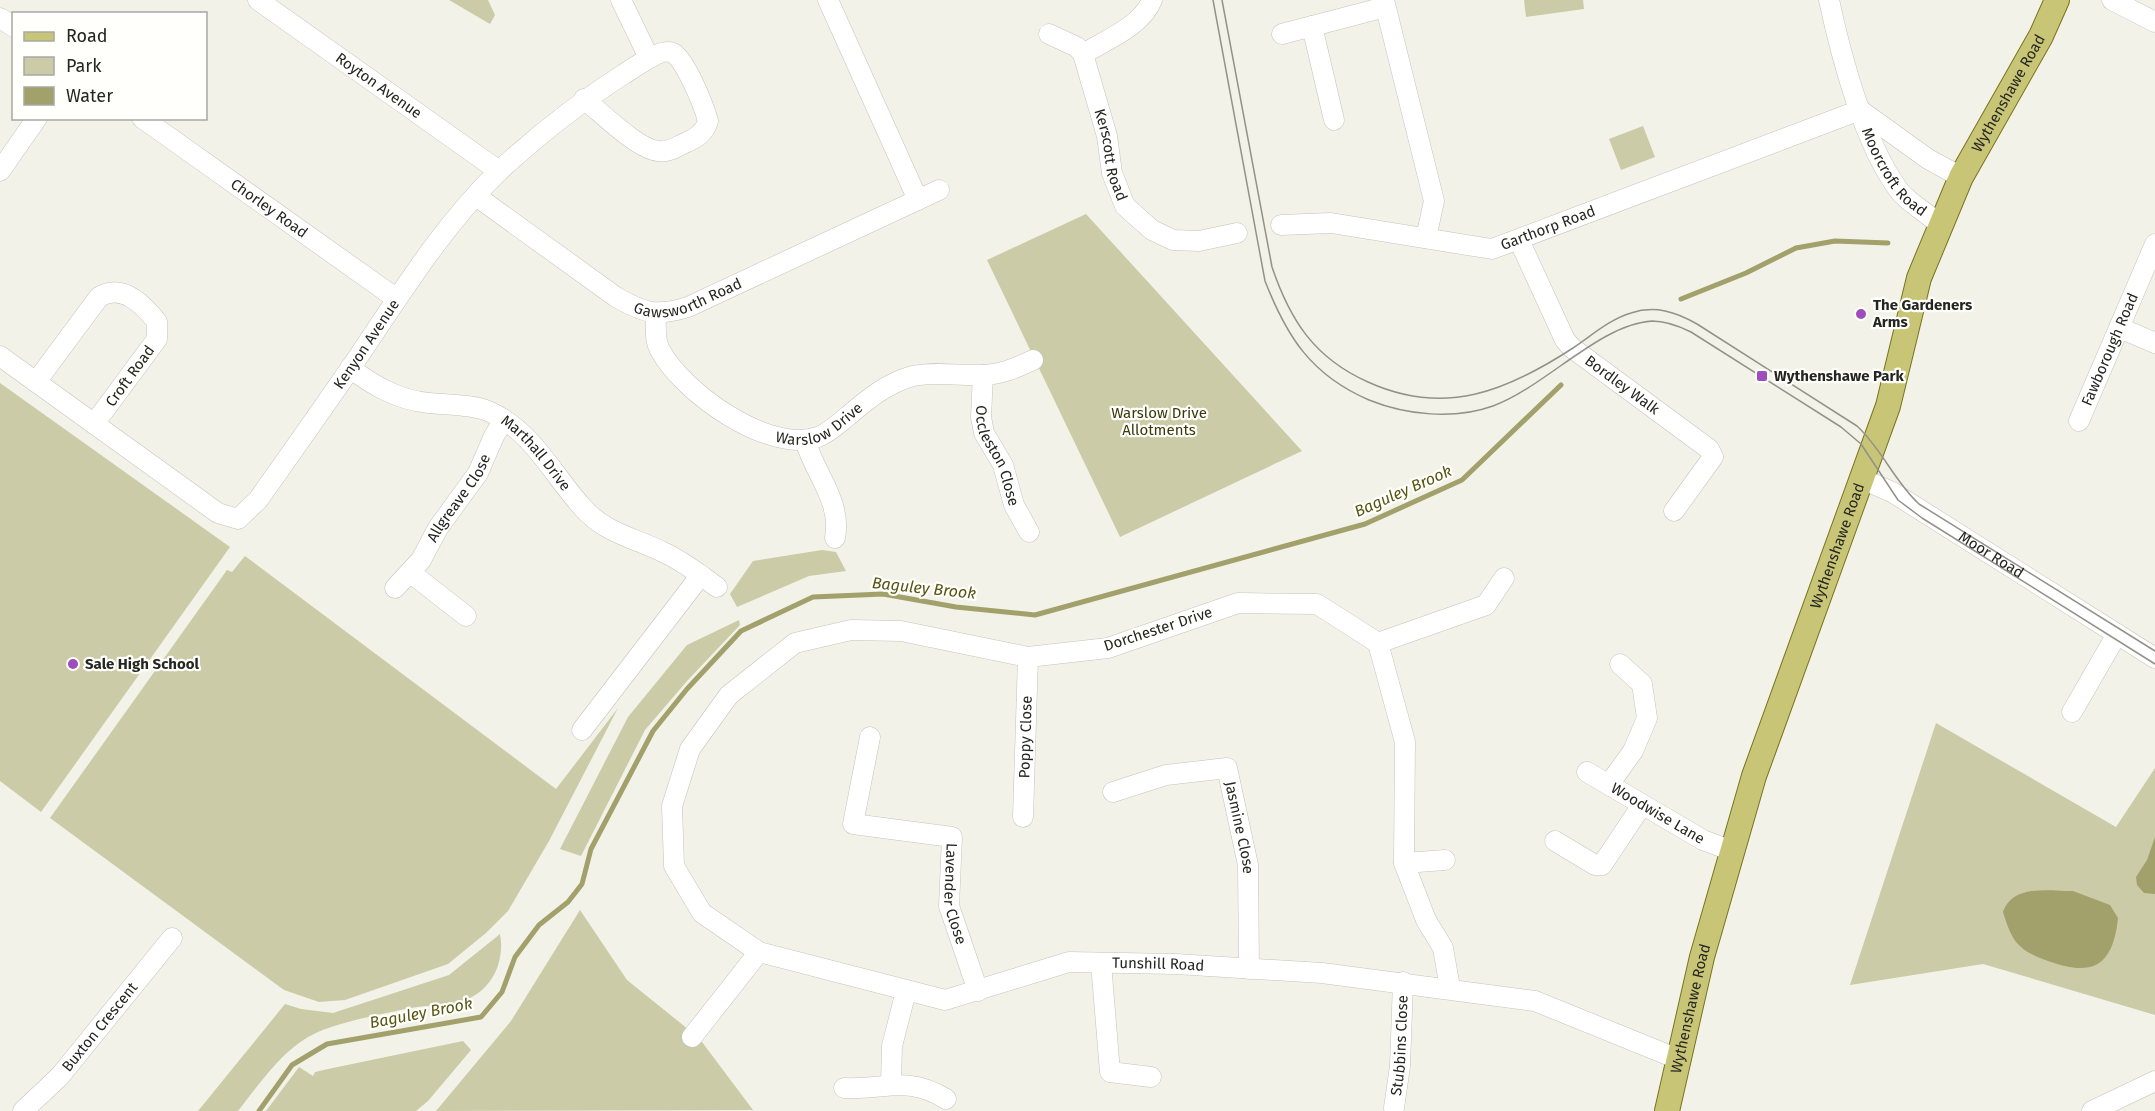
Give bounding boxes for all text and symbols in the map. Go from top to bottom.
legend [12,12,207,120]
text: Road [66,25,108,47]
street label: Wythenshawe Road [1968,31,2049,155]
street label: Royton Avenue [332,49,425,122]
text: Park [66,55,102,77]
text: Water [66,85,113,107]
street label: Kerscott Road [1091,107,1131,203]
street label: Moorcroft Road [1858,125,1930,220]
street label: Chorley Road [227,175,311,242]
street label: Garthorp Road [1498,202,1598,254]
street label: Gawsworth Road [631,274,745,322]
street label: Fawborough Road [2078,290,2142,409]
street label: Kenyon Avenue [330,296,403,392]
place label: The Gardeners Arms [1872,296,1972,331]
marker: The Gardeners Arms [1854,307,1868,321]
street label: Croft Road [102,342,158,410]
street label: Bordley Walk [1581,352,1663,419]
place label: Wythenshawe Park [1774,367,1904,385]
marker: Wythenshawe Park [1755,369,1769,383]
street label: Warslow Drive [774,399,866,449]
park label: Warslow Drive Allotments [1111,404,1207,439]
street label: Occleston Close [972,405,1023,508]
street label: Marthall Drive [498,411,575,495]
street label: Allgreave Close [423,451,494,545]
water label: Baguley Brook [1351,461,1455,521]
street label: Wythenshawe Road [1806,481,1868,611]
street label: Moor Road [1955,527,2027,582]
water label: Baguley Brook [871,573,977,603]
street label: Dorchester Drive [1101,603,1215,655]
place label: Sale High School [85,655,200,673]
marker: Sale High School [66,657,80,671]
street label: Poppy Close [1015,695,1036,779]
street label: Woodwise Lane [1608,779,1708,848]
street label: Jasmine Close [1221,780,1257,874]
street label: Lavender Close [940,843,970,947]
street label: Wythenshawe Road [1667,942,1714,1075]
street label: Tunshill Road [1112,954,1205,975]
street label: Buxton Crescent [58,978,142,1075]
water label: Baguley Brook [368,994,474,1032]
street label: Stubbins Close [1387,995,1412,1097]

